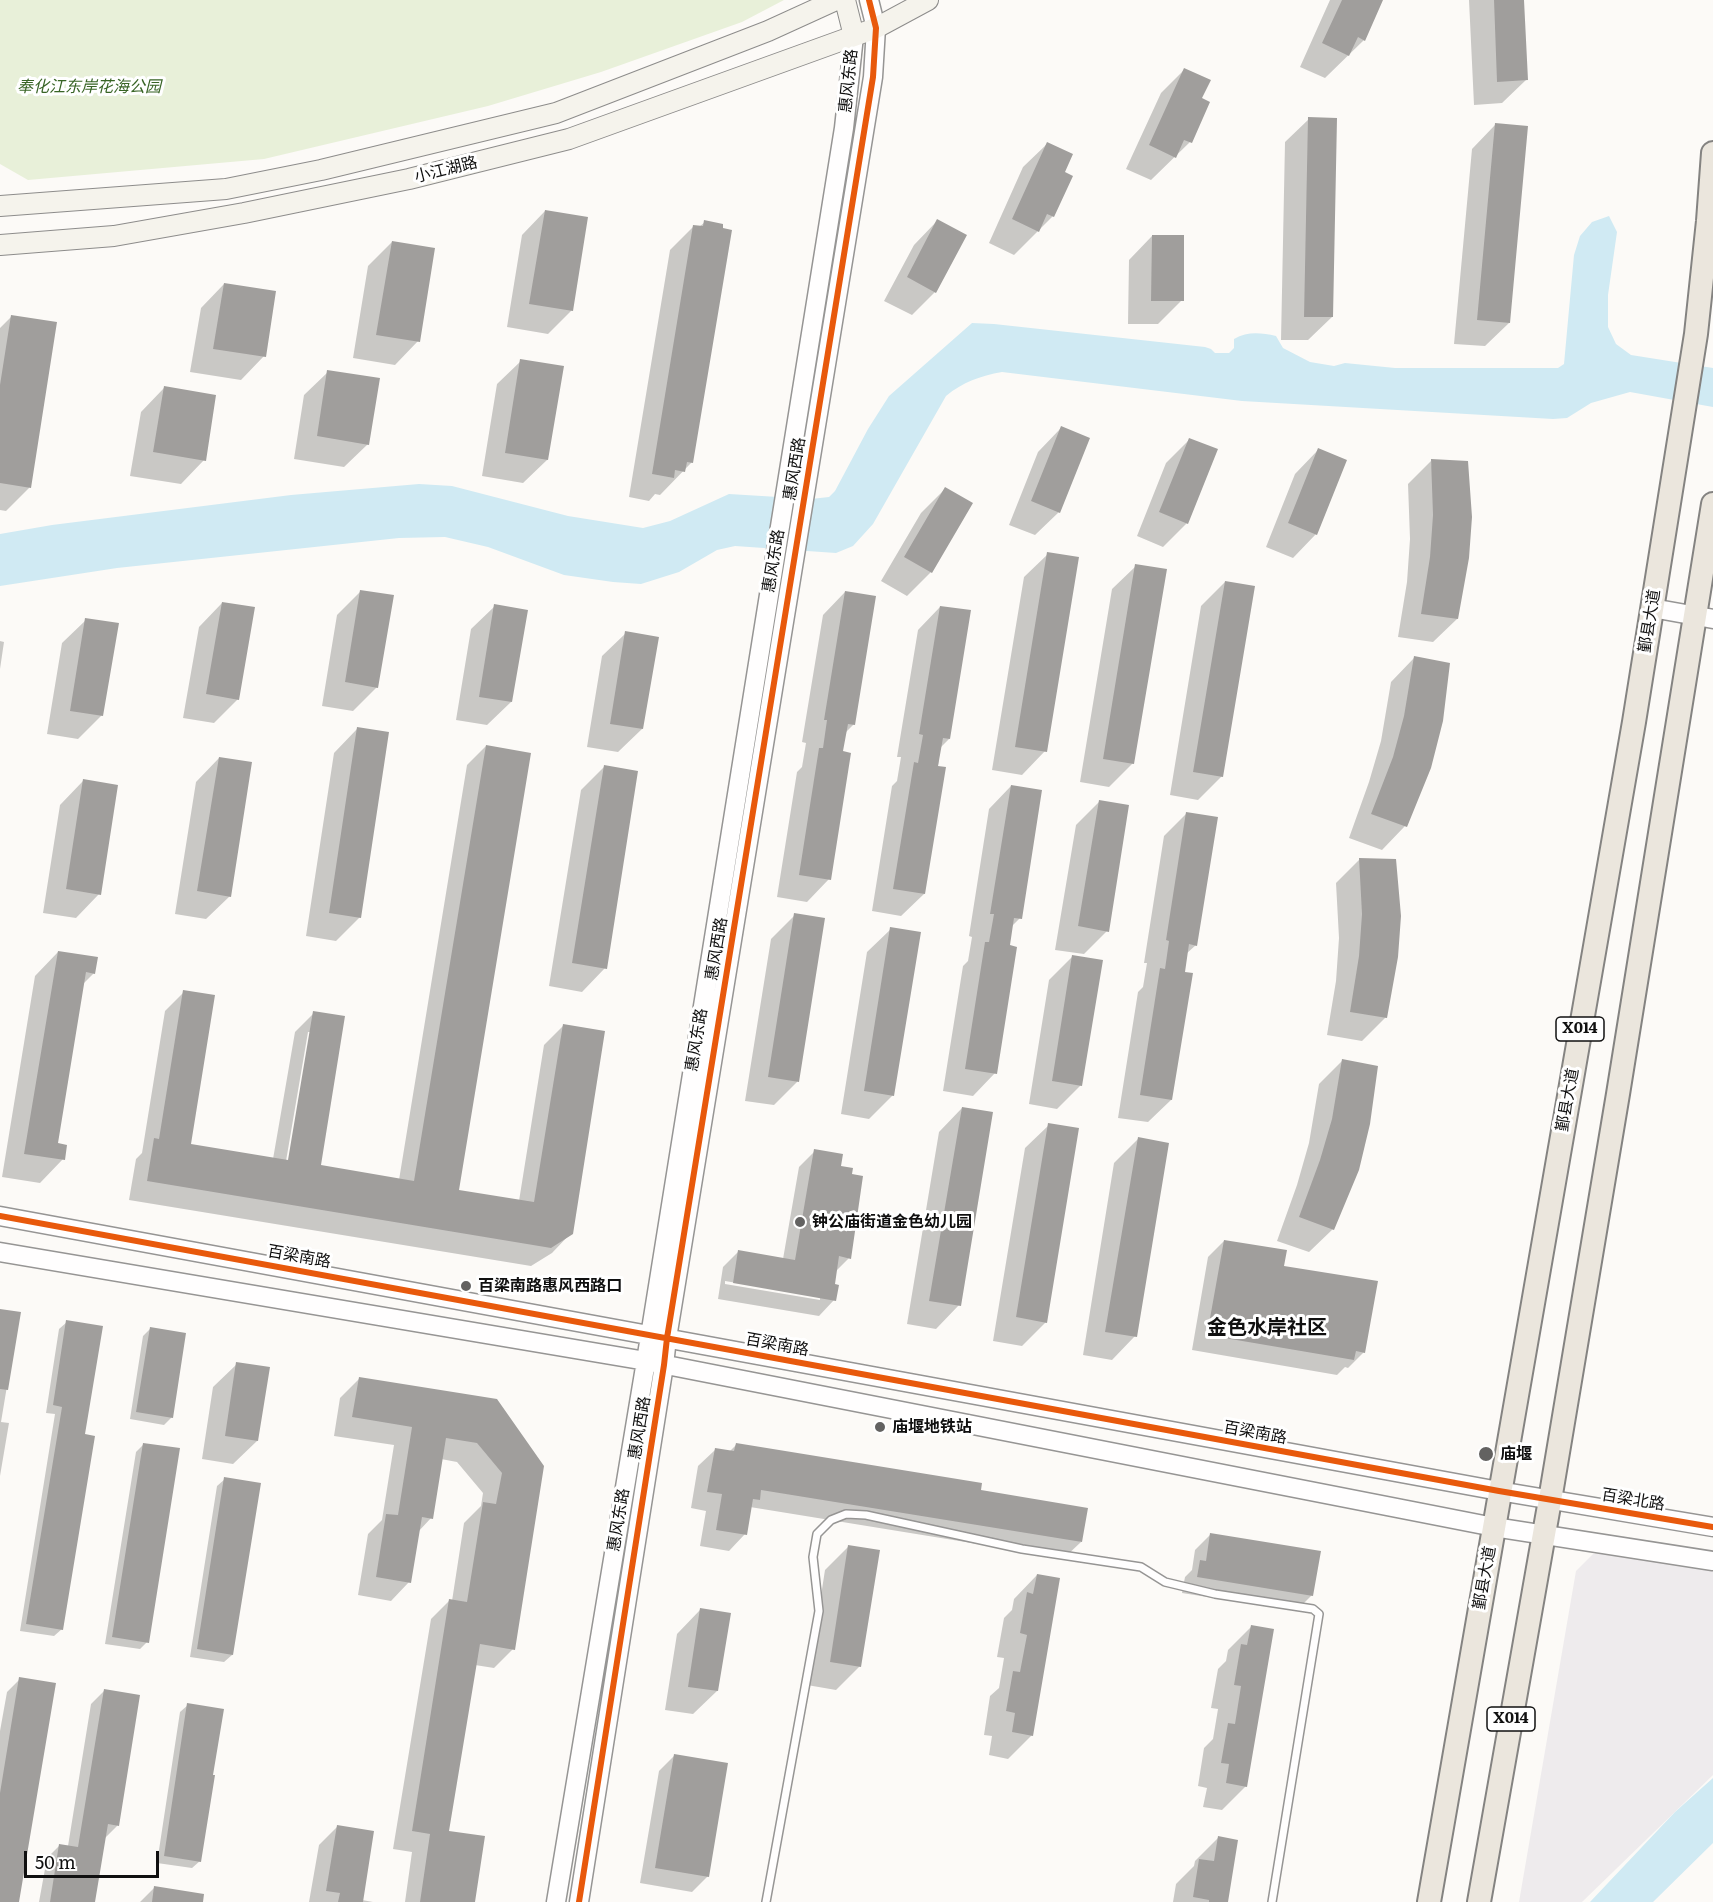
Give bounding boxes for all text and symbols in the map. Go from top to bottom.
street label: 惠风东路 [836,48,862,114]
park label: 奉化江东岸花海公园 [17,77,161,97]
street label: 小江湖路 [413,153,479,187]
street label: 惠风西路 [781,436,809,502]
street label: 惠风东路 [760,528,788,594]
street label: 鄞县大道 [1636,588,1664,654]
street label: 惠风西路 [703,916,731,982]
street label: 惠风东路 [683,1007,711,1073]
road number: X014 [1556,1017,1604,1041]
street label: 鄞县大道 [1553,1067,1583,1133]
place label: 钟公庙街道金色幼儿园 [812,1212,972,1232]
marker: 钟公庙街道金色幼儿园 [793,1215,807,1229]
street label: 百梁南路 [266,1242,332,1272]
place label: 百梁南路惠风西路口 [478,1276,622,1296]
marker: 百梁南路惠风西路口 [459,1279,473,1293]
district label: 金色水岸社区 [1207,1316,1327,1340]
street label: 百梁南路 [744,1330,810,1360]
street label: 惠风西路 [626,1395,654,1461]
place label: 庙堰地铁站 [892,1417,972,1437]
street label: 百梁南路 [1222,1418,1288,1448]
marker: 庙堰地铁站 [873,1420,887,1434]
place label: 庙堰 [1500,1444,1532,1464]
marker: 庙堰 [1477,1445,1495,1463]
street label: 百梁北路 [1600,1486,1666,1514]
street label: 惠风东路 [605,1487,633,1553]
street label: 鄞县大道 [1470,1545,1500,1611]
road number: X014 [1487,1707,1535,1731]
scale bar [27,1839,162,1877]
text: 50 m [35,1848,76,1875]

